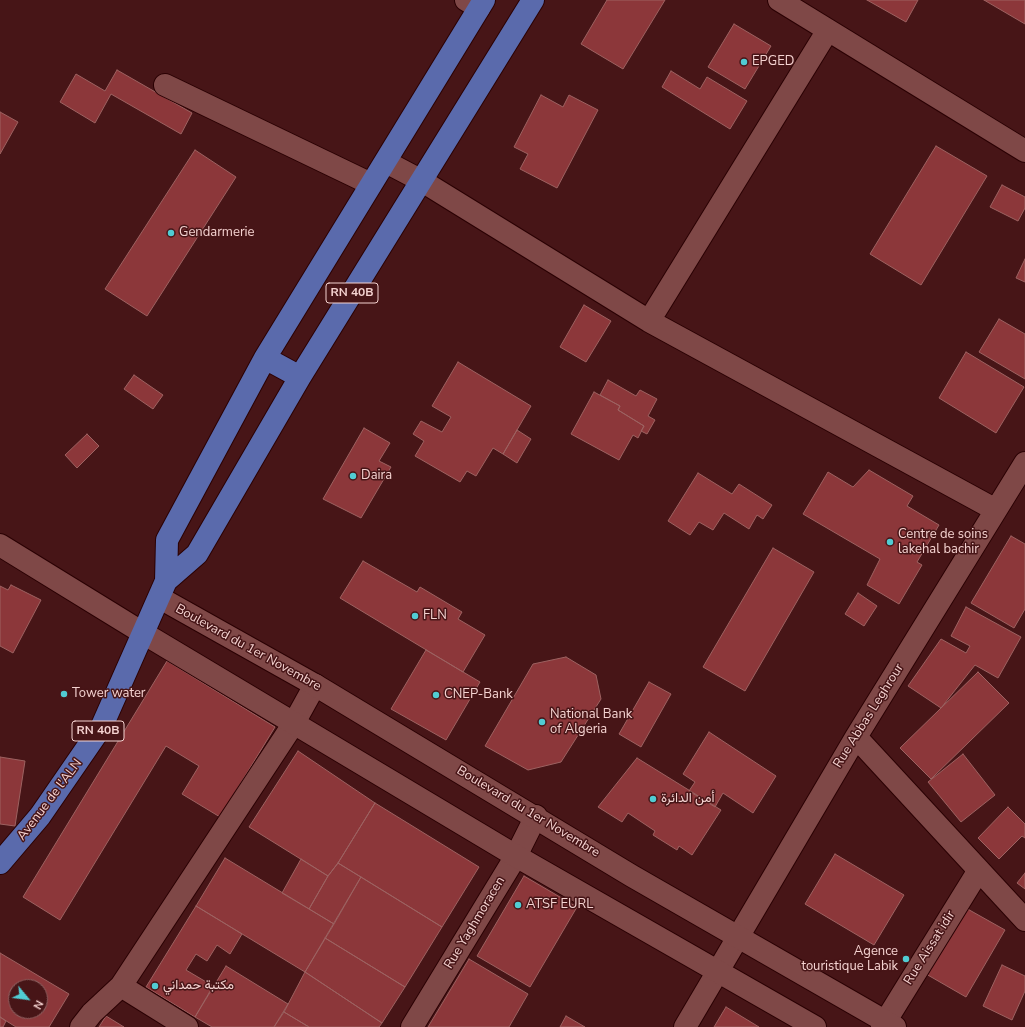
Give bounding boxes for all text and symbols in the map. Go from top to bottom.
place label: EPGED [752,54,794,70]
marker: EPGED [739,57,749,67]
place label: Gendarmerie [179,225,254,241]
marker: Gendarmerie [166,228,176,238]
road number: RN 40B [326,283,378,303]
place label: Daira [361,468,392,484]
marker: Daira [348,471,358,481]
place label: Centre de soins lakehal bachir [898,527,988,558]
marker: Centre de soins lakehal bachir [885,537,895,547]
street label: Boulevard du 1er Novembre [172,601,324,695]
place label: FLN [423,608,447,624]
marker: FLN [410,611,420,621]
street label: Rue Abbas Leghrour [831,661,907,771]
place label: Tower water [72,686,145,702]
place label: CNEP-Bank [444,687,513,703]
marker: Tower water [59,689,69,699]
marker: CNEP-Bank [431,690,441,700]
place label: National Bank of Algeria [550,707,632,738]
marker: National Bank of Algeria [537,717,547,727]
road number: RN 40B [72,721,124,741]
street label: Avenue de l'ALN [14,756,86,844]
street label: Boulevard du 1er Novembre [454,763,602,861]
place label: أمن الدائرة [661,791,714,807]
marker: أمن الدائرة [648,794,658,804]
street label: Rue Yaghmoracen [441,874,509,972]
place label: ATSF EURL [526,897,593,913]
marker: ATSF EURL [513,900,523,910]
street label: Rue Aissat idir [901,908,959,988]
place label: Agence touristique Labik [801,944,898,975]
marker: Agence touristique Labik [901,954,911,964]
place label: مكتبة حمداني [163,978,234,994]
north arrow [8,979,48,1019]
marker: مكتبة حمداني [150,981,160,991]
text: N [30,997,47,1012]

